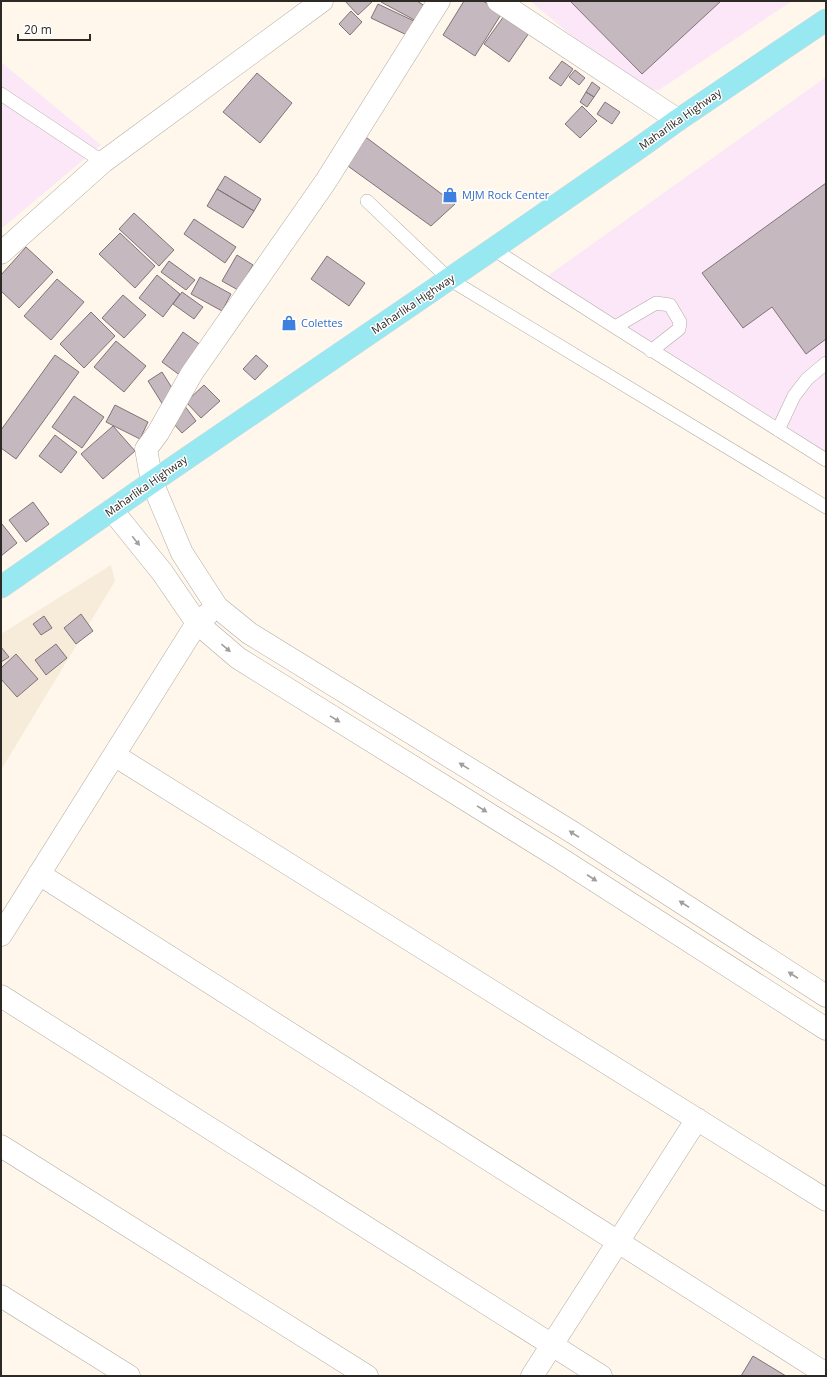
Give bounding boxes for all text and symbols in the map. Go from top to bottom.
scale bar [18,16,90,42]
text: 20 m [24,21,52,38]
street label: Maharlika Highway [636,84,724,153]
shop icon: MJM Rock Center [441,186,459,204]
place label: MJM Rock Center [462,187,550,202]
street label: Maharlika Highway [368,270,458,337]
shop icon: Colettes [280,314,298,332]
place label: Colettes [301,315,343,330]
street label: Maharlika Highway [102,451,190,520]
one-way arrow [132,535,141,546]
one-way arrow [221,644,232,653]
one-way arrow [329,715,341,722]
one-way arrow [458,762,470,769]
one-way arrow [476,805,487,813]
one-way arrow [569,830,580,838]
one-way arrow [587,874,597,882]
one-way arrow [678,901,690,908]
one-way arrow [788,971,798,979]

